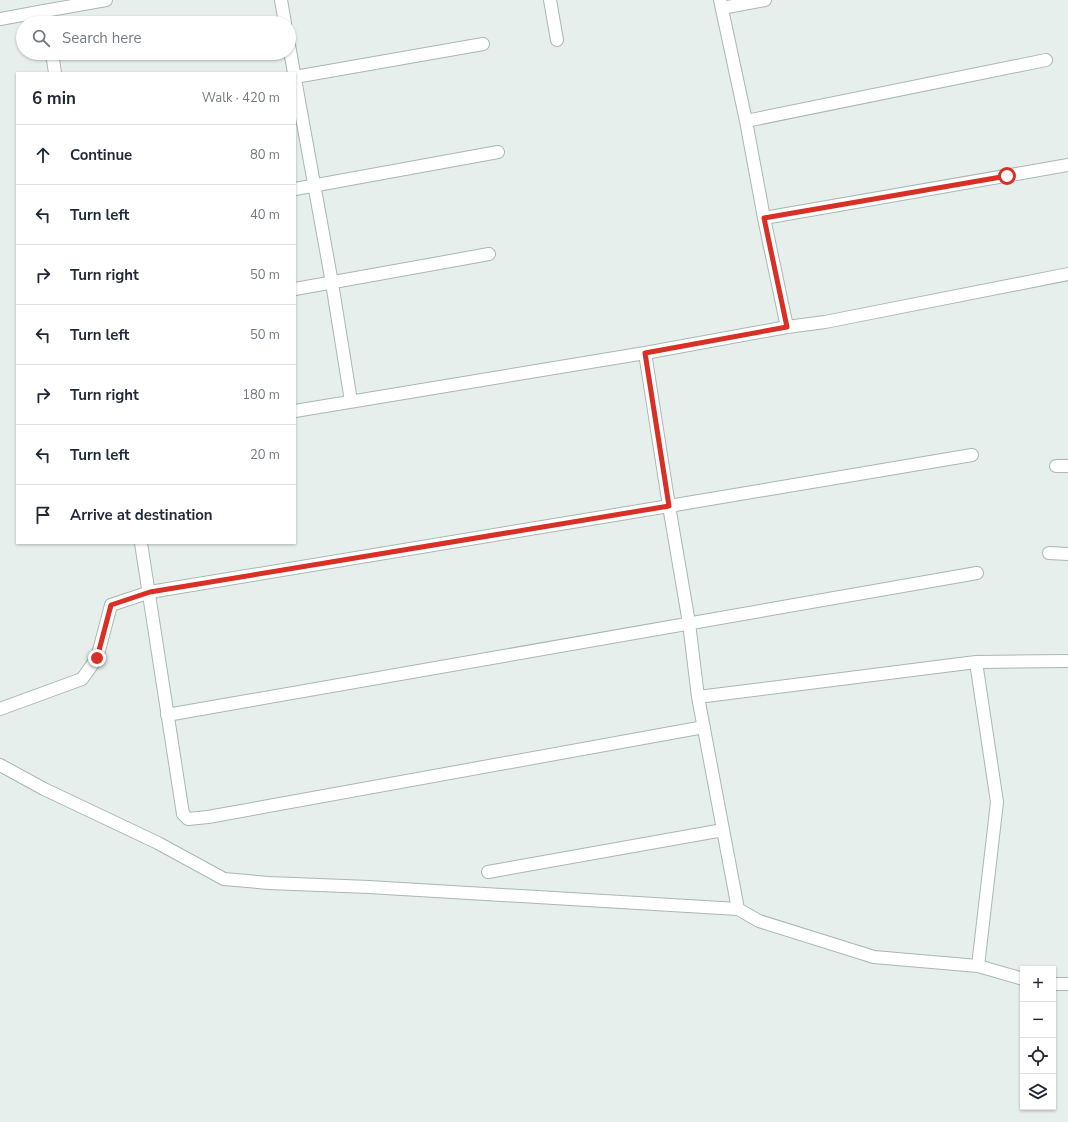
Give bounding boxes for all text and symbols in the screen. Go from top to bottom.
search box [16,16,296,60]
icon: search [30,27,52,49]
text: Search here [62,28,142,48]
text: 6 min [32,87,76,110]
text: Walk · 420 m [202,89,280,107]
icon: ahead [32,144,54,166]
text: Continue [70,145,132,165]
text: 80 m [250,146,280,164]
route start [998,167,1016,185]
icon: left [32,204,54,226]
text: Turn left [70,205,129,225]
text: 40 m [250,206,280,224]
icon: right [32,264,54,286]
text: Turn right [70,265,139,285]
text: 50 m [250,266,280,284]
icon: left [32,324,54,346]
text: Turn left [70,325,129,345]
text: 50 m [250,326,280,344]
icon: right [32,384,54,406]
text: Turn right [70,385,139,405]
text: 180 m [242,386,280,404]
icon: left [32,444,54,466]
text: Turn left [70,445,129,465]
text: 20 m [250,446,280,464]
icon: arrive [32,504,54,526]
text: Arrive at destination [70,505,213,525]
route end [88,649,106,667]
map controls [1020,966,1056,1110]
button: + [1020,966,1056,1002]
button: − [1020,1002,1056,1038]
button: locate [1020,1038,1056,1074]
button: layers [1020,1074,1056,1110]

